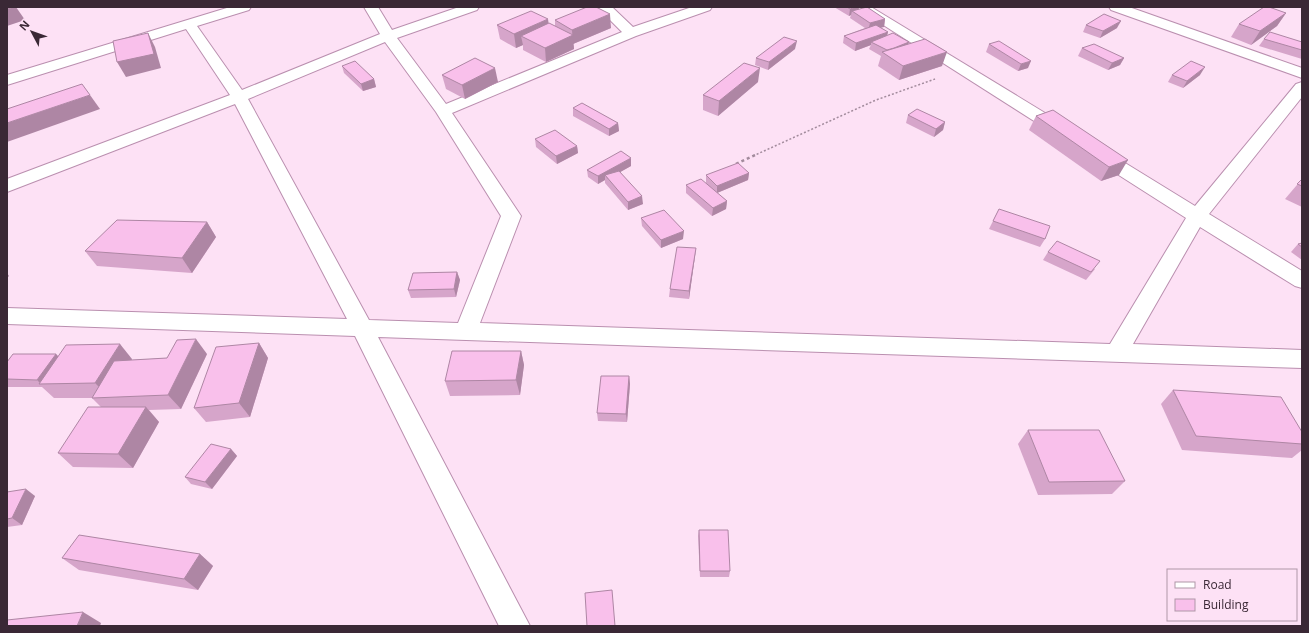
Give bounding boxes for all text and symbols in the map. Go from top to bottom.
north arrow [12,12,52,52]
text: N [15,17,33,33]
legend [1167,569,1297,621]
text: Road [1203,576,1232,593]
text: Building [1203,596,1249,613]

